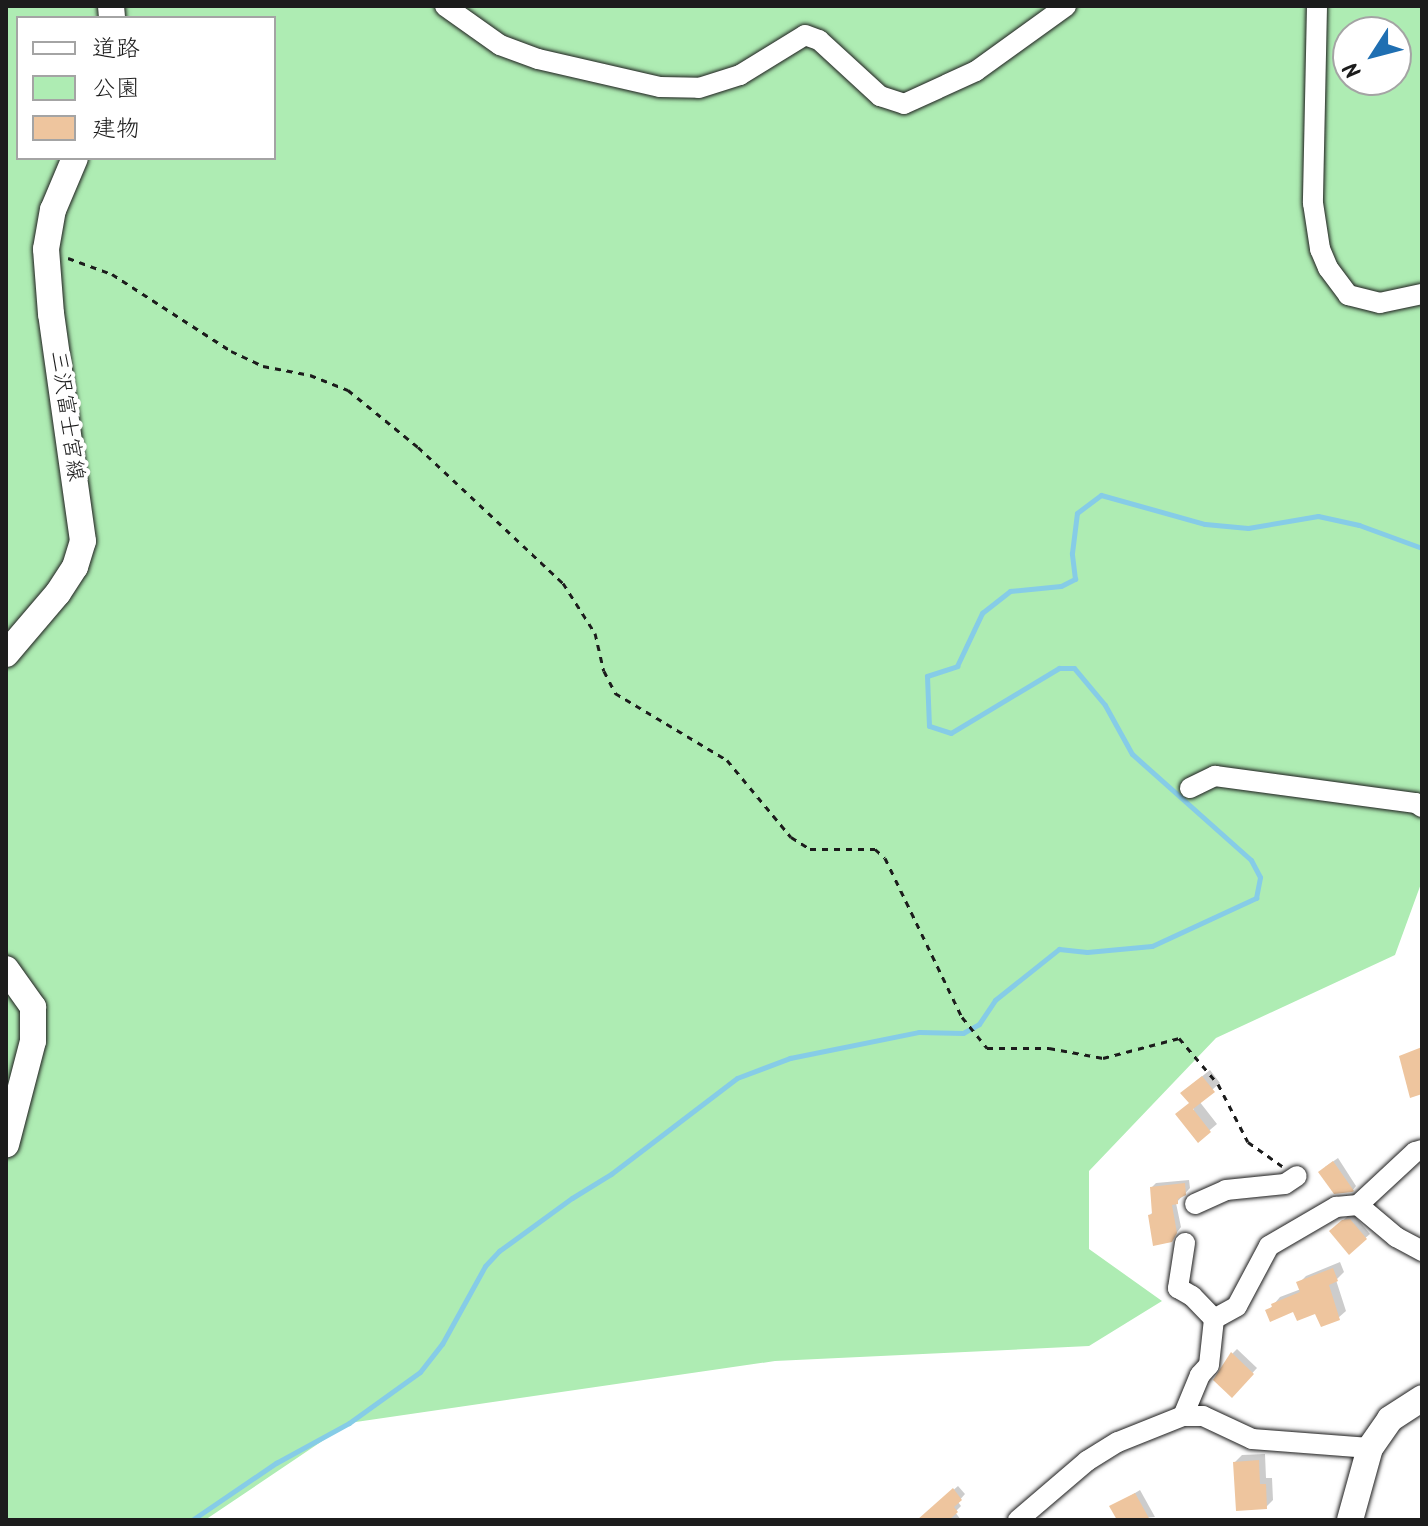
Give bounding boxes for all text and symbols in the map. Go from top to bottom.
legend [16,16,276,160]
north arrow [1332,16,1412,96]
text: 道路 [92,30,140,69]
text: N [1336,53,1372,85]
text: 公園 [92,70,140,109]
text: 建物 [92,110,140,149]
street label: 三沢富士宮線 [44,349,88,483]

